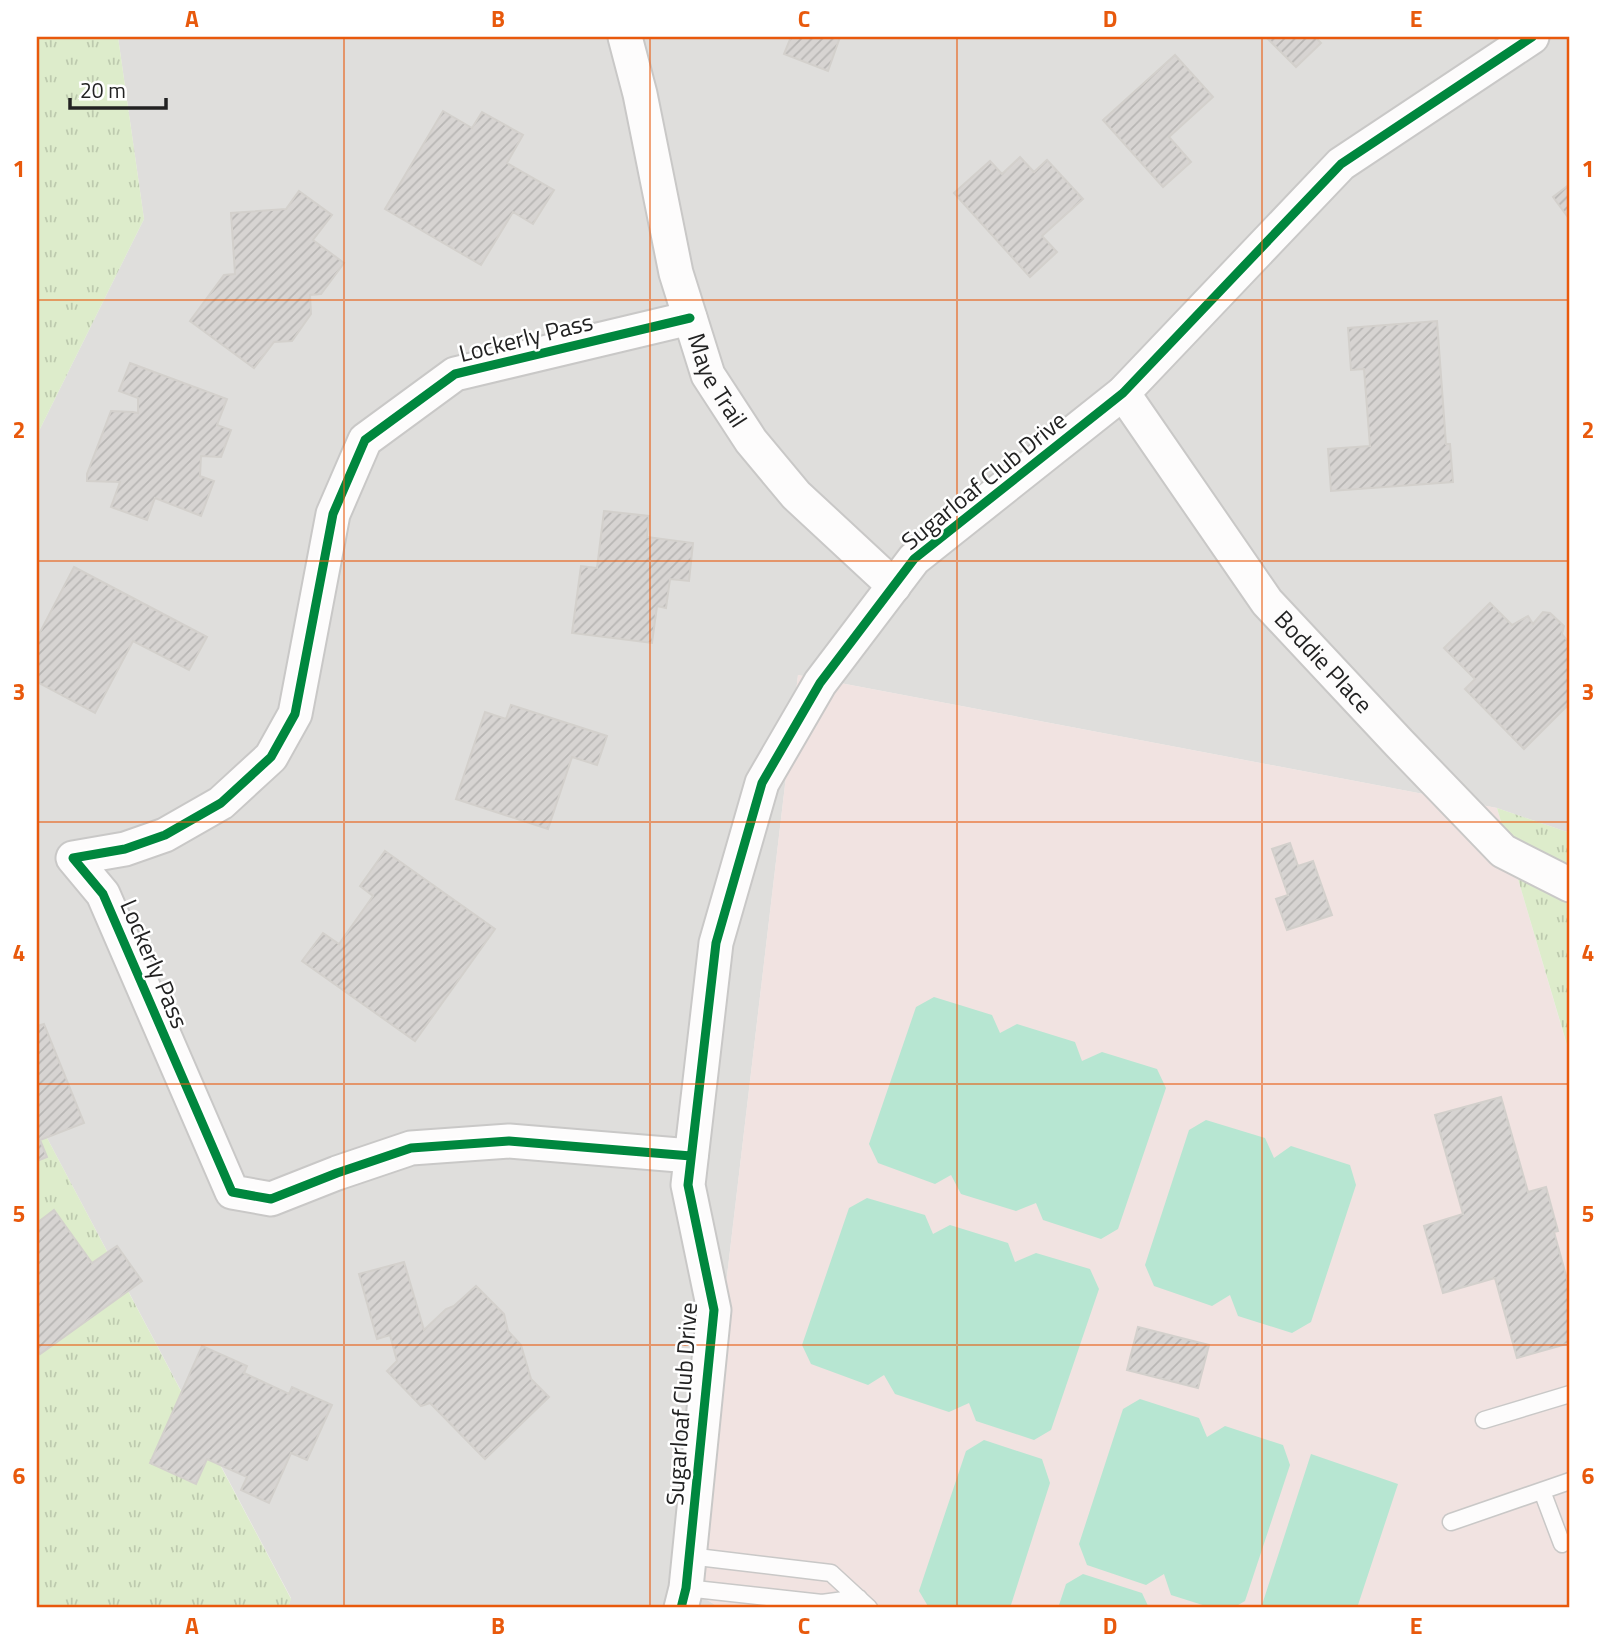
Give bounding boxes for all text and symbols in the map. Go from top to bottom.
text: A [185,1,199,36]
text: B [491,1,505,36]
text: C [798,1,810,36]
text: D [1103,1,1117,36]
text: E [1410,1,1422,36]
scale bar [70,66,166,110]
text: 20 m [80,74,126,106]
text: 1 [13,151,25,186]
text: 1 [1582,151,1594,186]
street label: Lockerly Pass [455,303,597,371]
street label: Maye Trail [679,329,757,434]
street label: Sugarloaf Club Drive [893,402,1074,558]
text: 2 [13,412,25,447]
text: 2 [1582,412,1594,447]
street label: Boddie Place [1266,602,1381,721]
text: 3 [13,674,25,709]
text: 3 [1582,674,1594,709]
street label: Lockerly Pass [112,894,198,1034]
text: 4 [13,935,25,970]
text: 4 [1582,935,1594,970]
text: 5 [13,1196,25,1231]
text: 5 [1582,1196,1594,1231]
street label: Sugarloaf Club Drive [656,1301,706,1507]
text: 6 [13,1458,26,1493]
text: 6 [1582,1458,1595,1493]
text: A [185,1608,199,1643]
text: B [491,1608,505,1643]
text: C [798,1608,810,1643]
text: D [1103,1608,1117,1643]
text: E [1410,1608,1422,1643]

